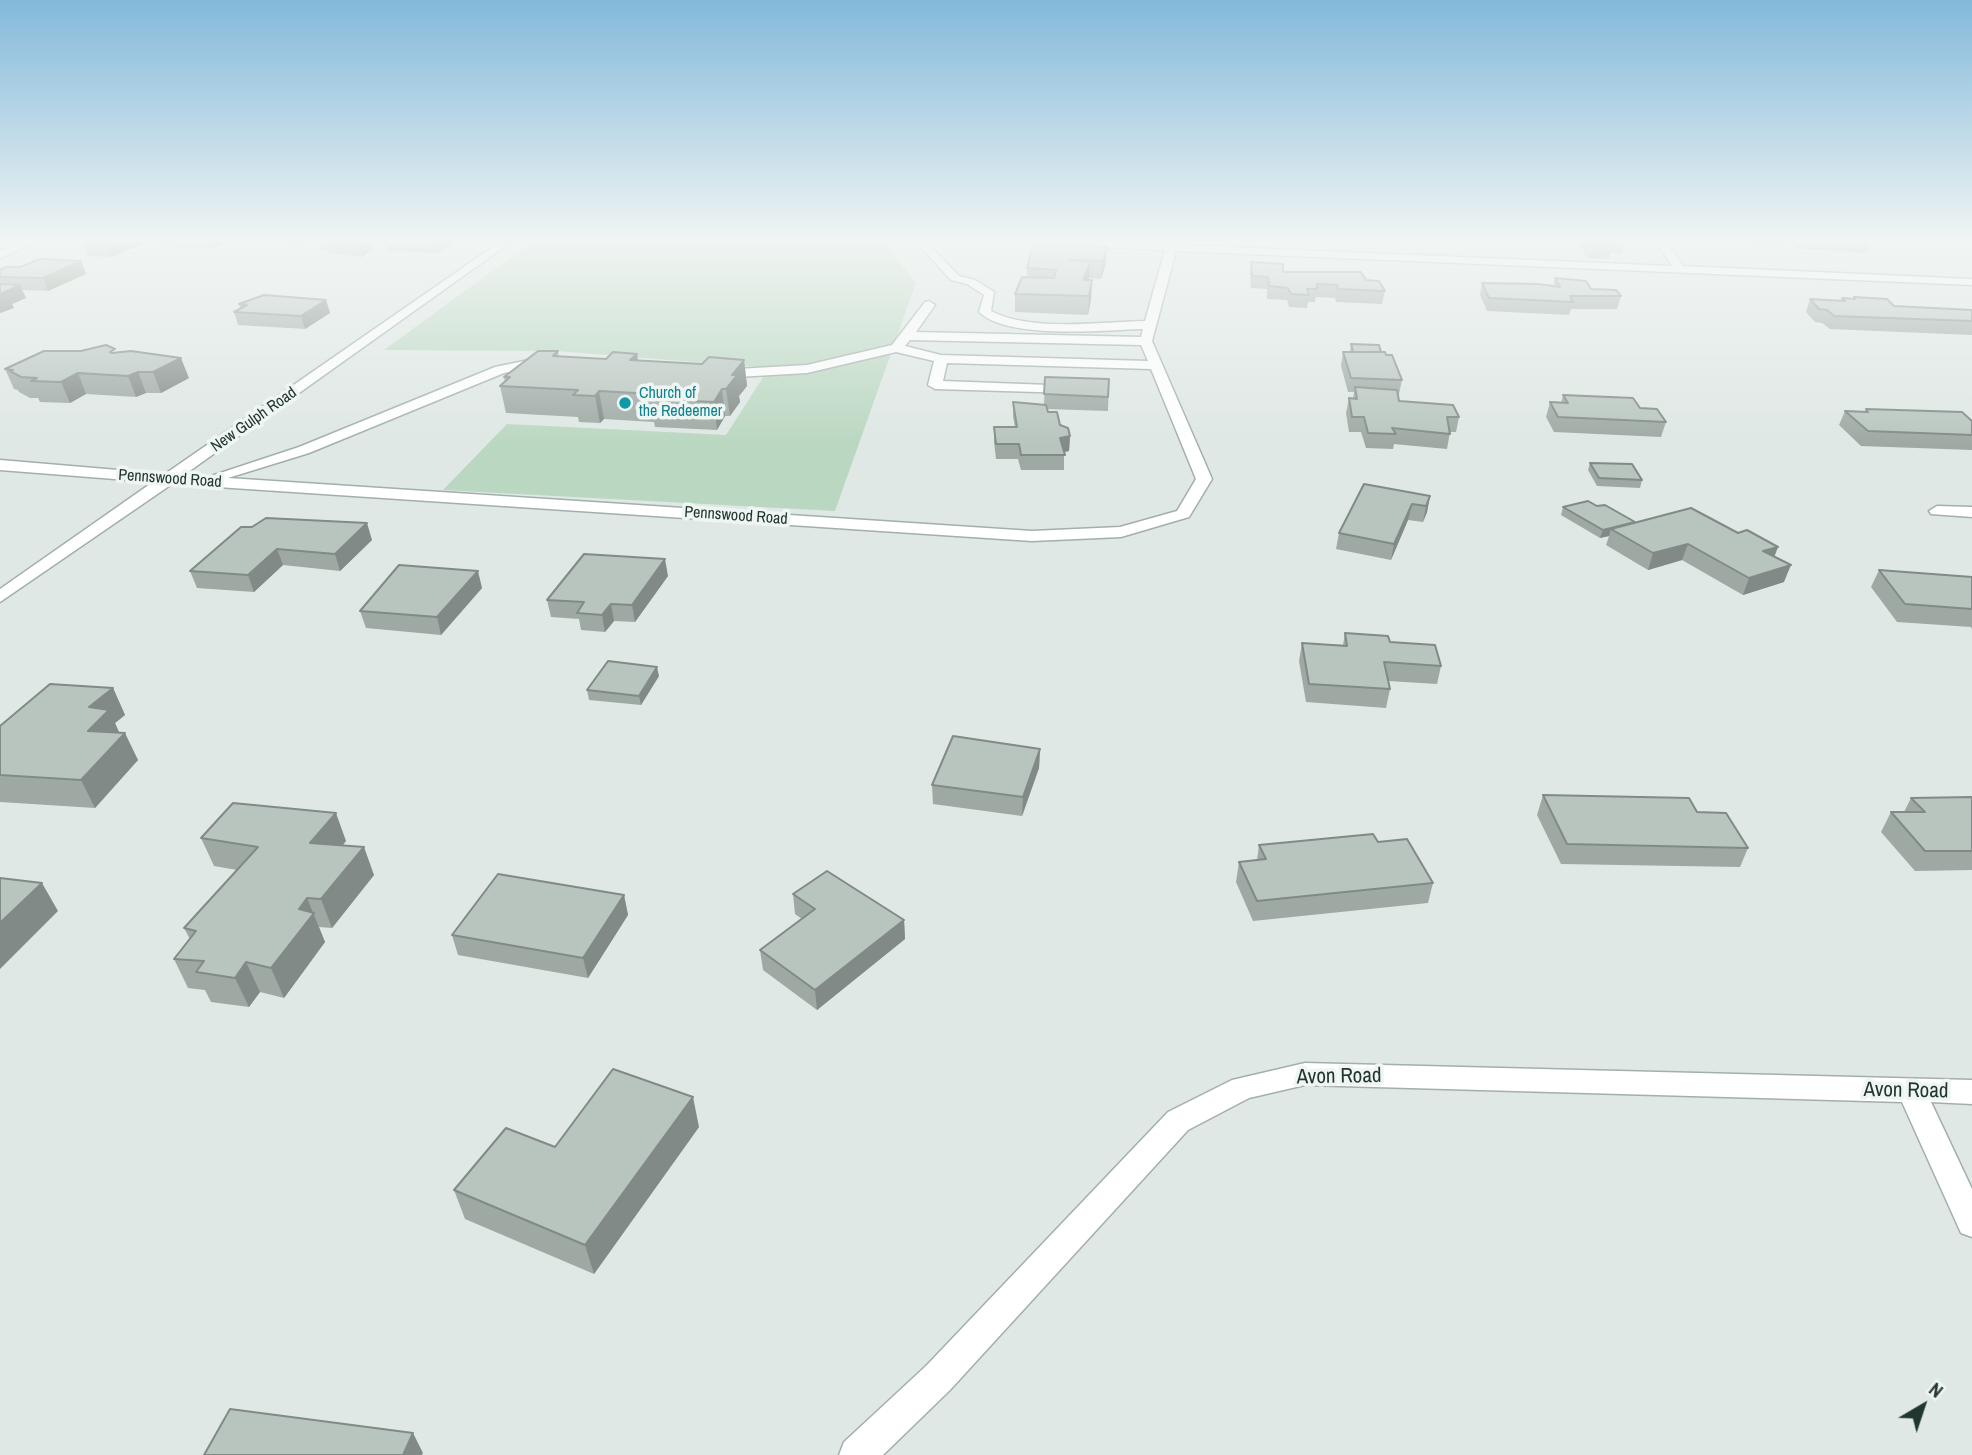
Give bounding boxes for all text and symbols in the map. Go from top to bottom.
street label: New Gulph Road [208,383,300,457]
place label: Church of the Redeemer [639,384,722,422]
marker: Church of the Redeemer [617,395,633,411]
street label: Pennswood Road [118,466,222,492]
street label: Pennswood Road [684,503,788,529]
street label: Avon Road [1296,1064,1382,1090]
street label: Avon Road [1863,1078,1949,1104]
north arrow [1888,1371,1958,1441]
text: N [1924,1376,1949,1403]

